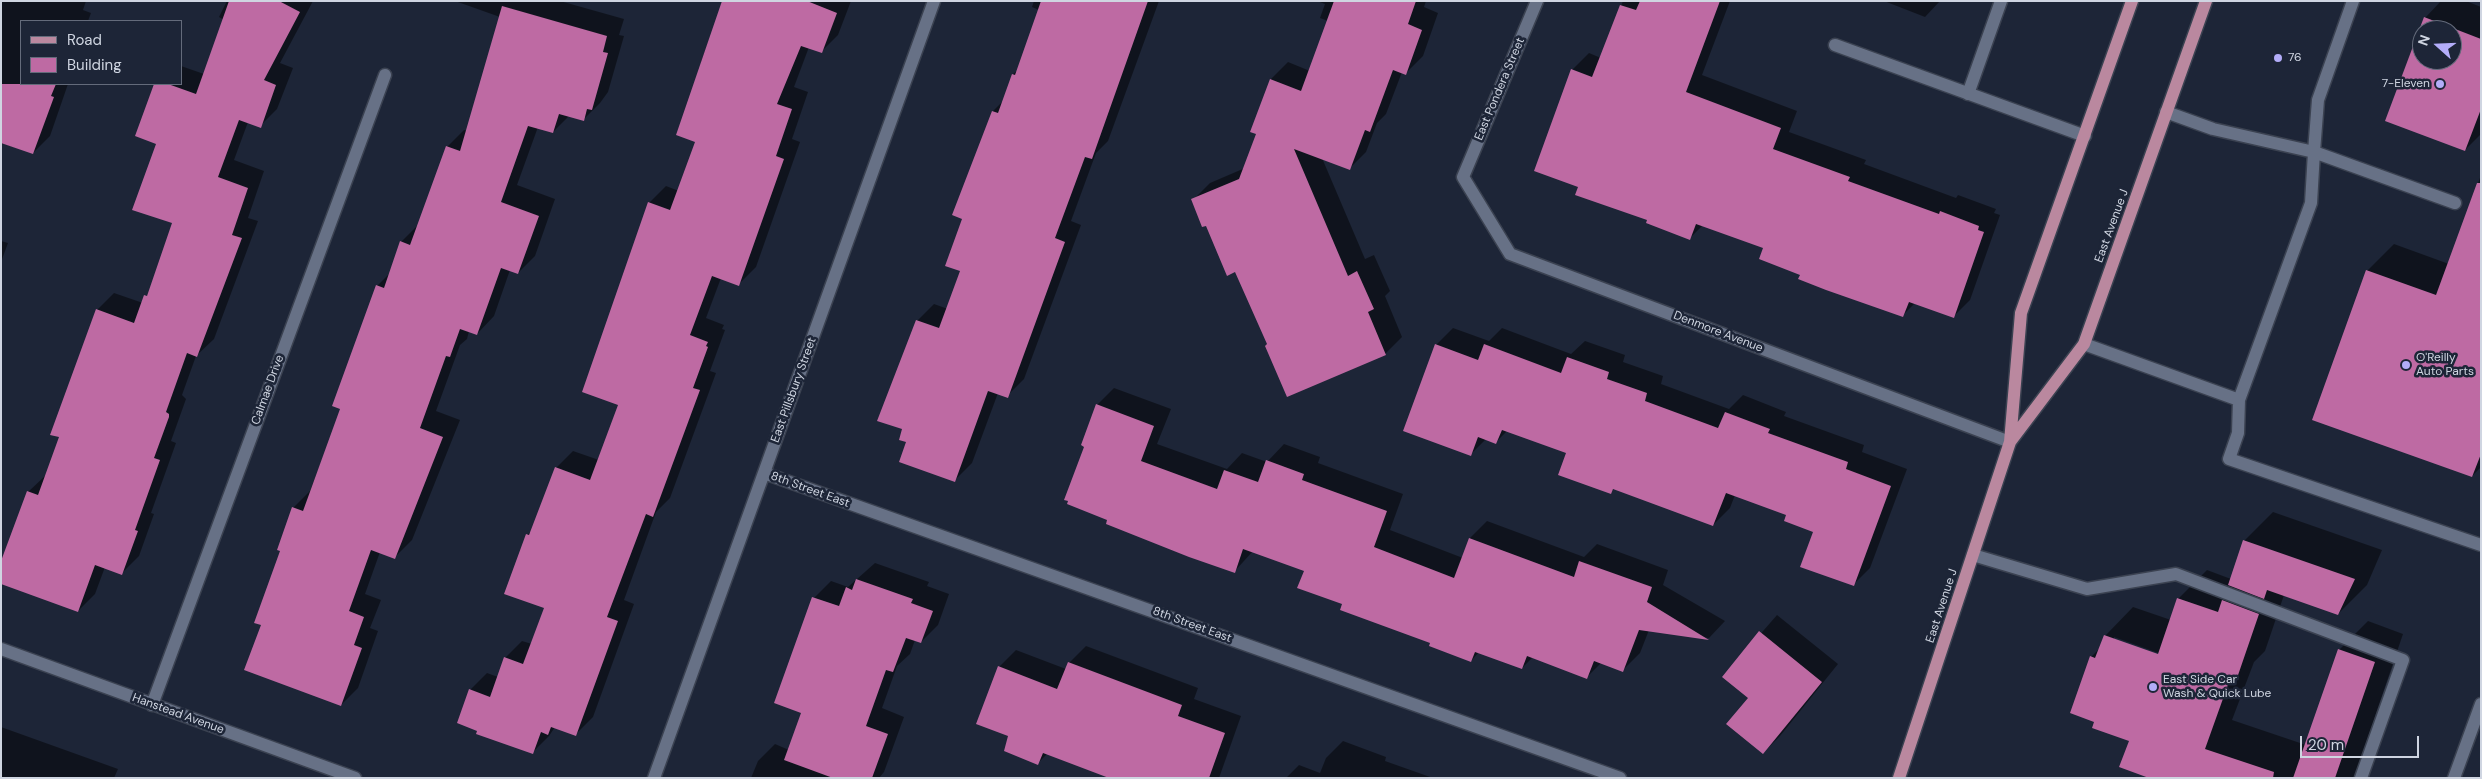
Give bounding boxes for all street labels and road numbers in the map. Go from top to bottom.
street label: East Pondera Street [1472,36,1528,142]
street label: East Avenue J [2092,187,2132,265]
street label: Denmore Avenue [1671,308,1765,356]
street label: East Pillsbury Street [768,335,820,445]
street label: Calmae Drive [249,353,287,427]
street label: 8th Street East [769,469,851,511]
street label: East Avenue J [1923,567,1961,645]
street label: 8th Street East [1151,604,1233,646]
street label: Hanstead Avenue [130,691,226,737]

